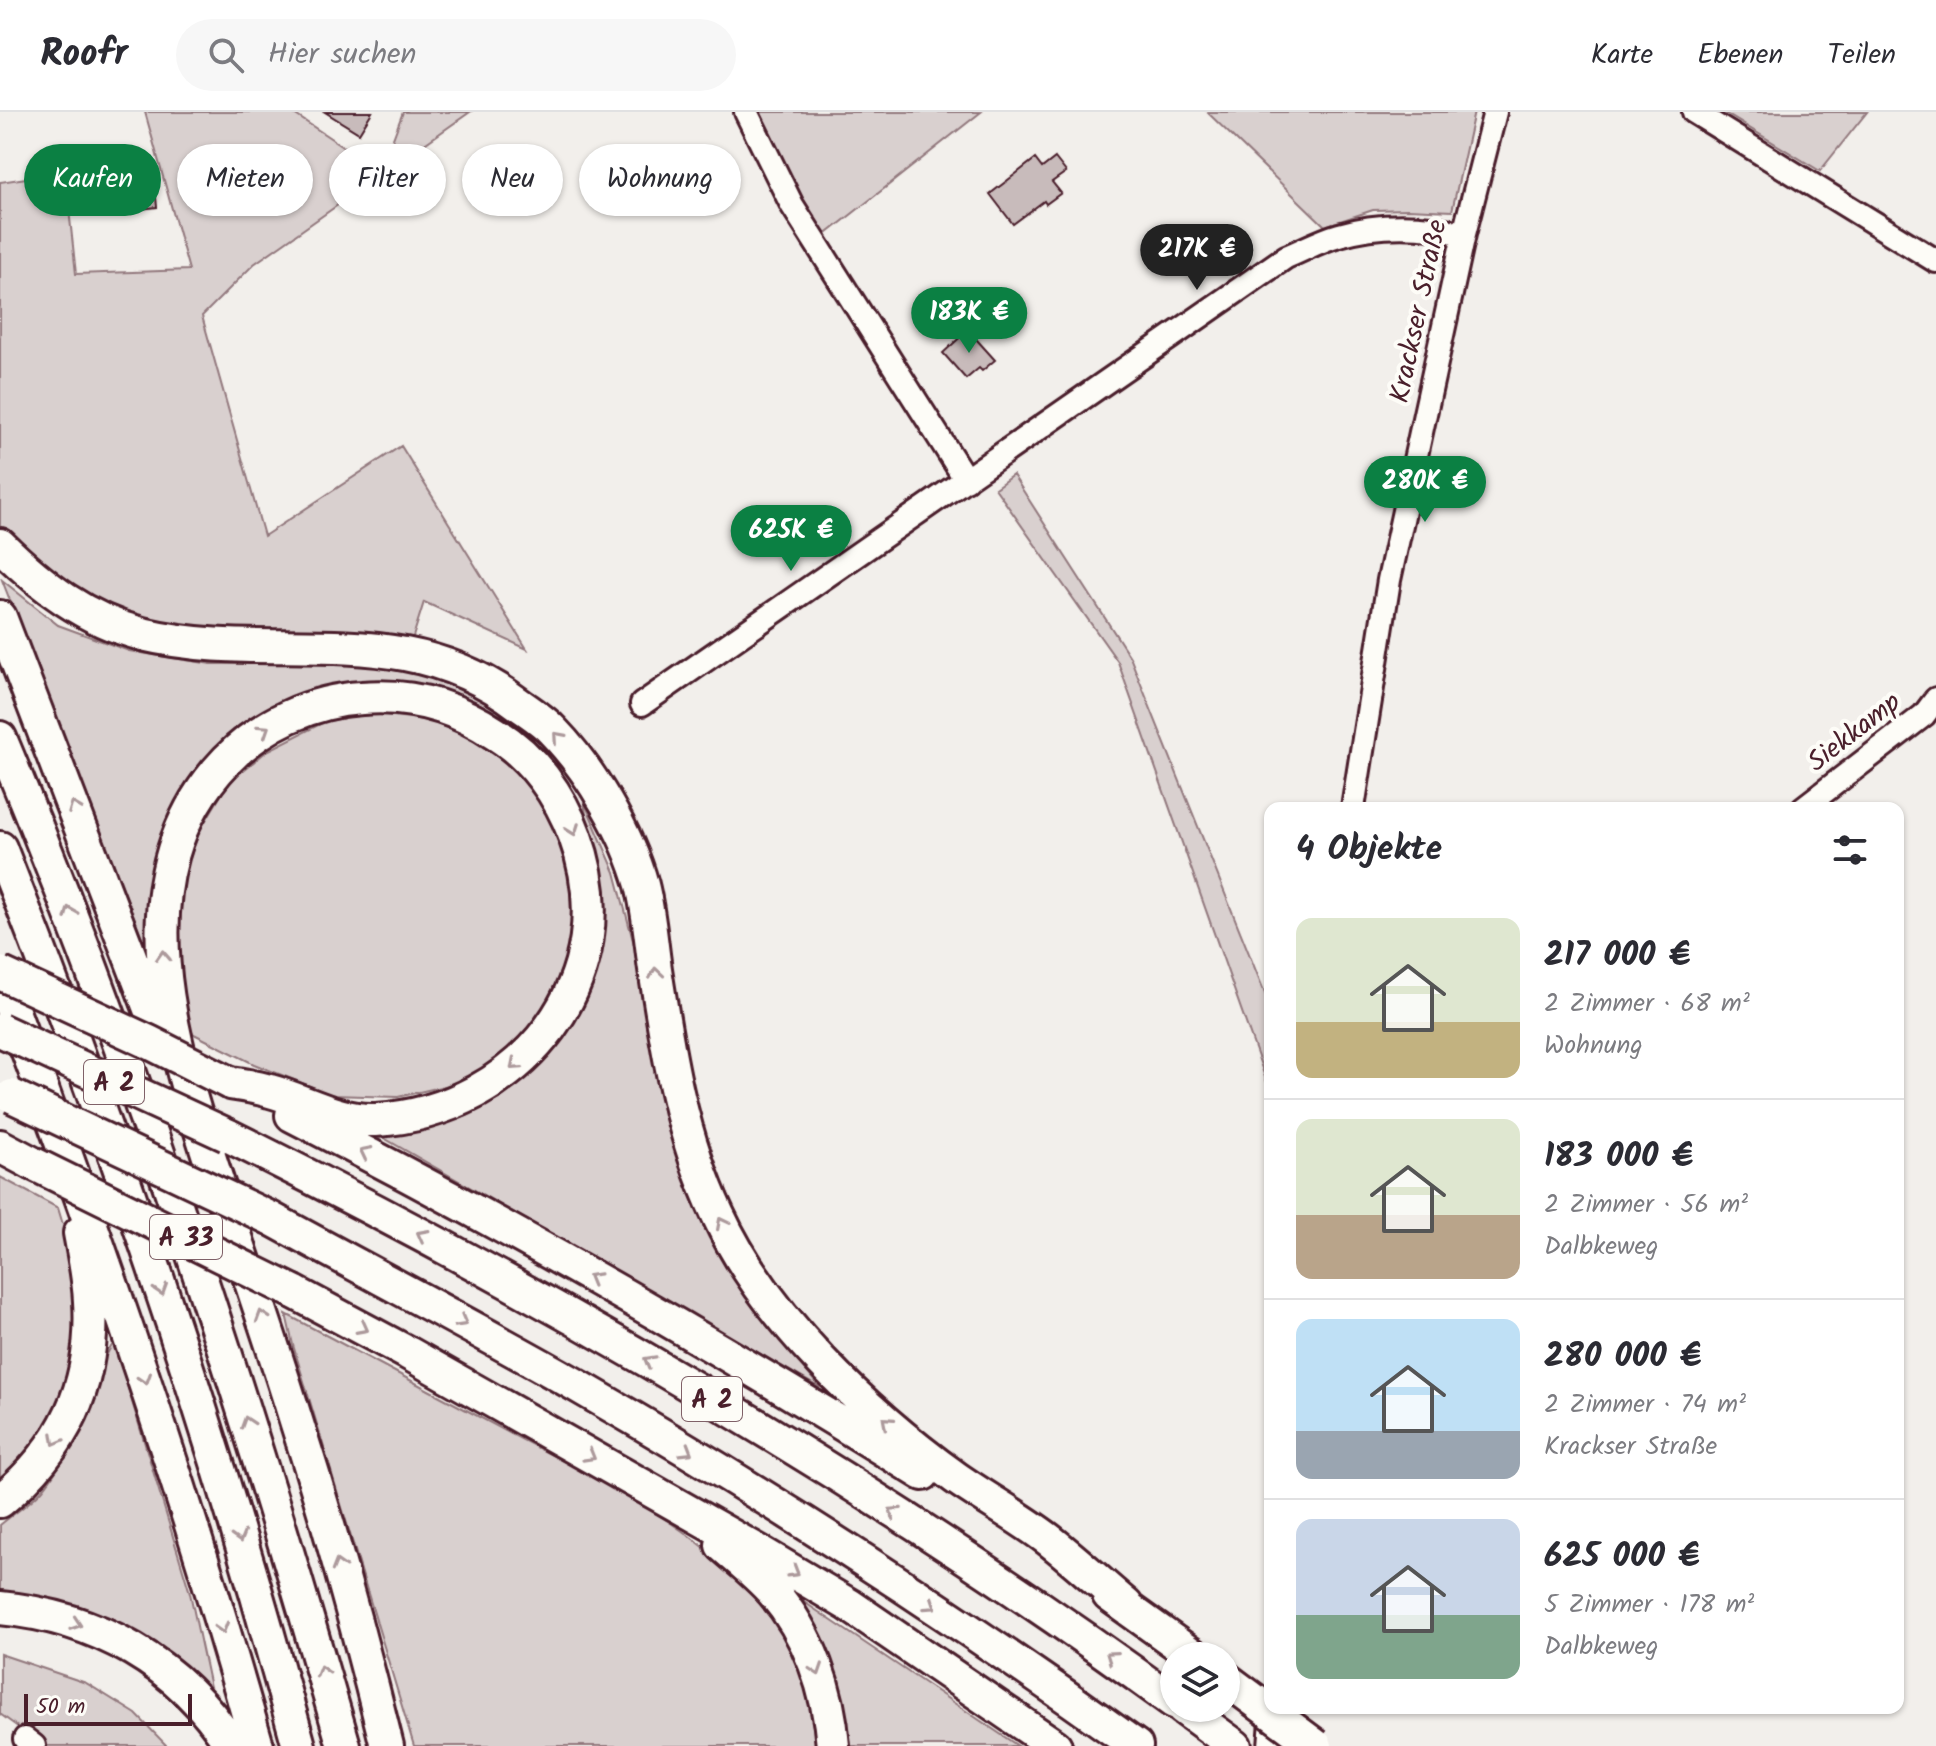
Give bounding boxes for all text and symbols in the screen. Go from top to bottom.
search box [176,19,736,91]
text: Roofr [40,25,128,85]
text: Hier suchen [268,31,417,79]
icon: search [204,33,248,77]
text: Karte [1591,33,1653,78]
text: Ebenen [1697,33,1783,78]
text: Teilen [1827,33,1896,78]
chip: Kaufen [24,144,161,216]
chip: Mieten [177,144,313,216]
chip: Filter [329,144,446,216]
chip: Neu [462,144,563,216]
chip: Wohnung [579,144,741,216]
street label: Krackser Straße [1378,215,1461,407]
pin: 217K € [1132,224,1262,292]
text: 217K € [1158,229,1236,271]
pin: 183K € [904,287,1034,355]
text: 183K € [929,292,1009,334]
pin: 280K € [1360,456,1490,524]
text: 280K € [1382,461,1468,503]
pin: 625K € [726,505,856,573]
text: 625K € [749,510,833,552]
street label: Siekkamp [1798,682,1911,784]
one-way arrow [255,725,270,740]
one-way arrow [553,732,567,747]
one-way arrow [67,801,84,815]
one-way arrow [563,822,580,836]
text: 4 Objekte [1296,823,1442,877]
icon: filters [1828,828,1872,872]
one-way arrow [63,906,80,920]
text: 217 000 € [1544,929,1690,983]
one-way arrow [155,949,172,962]
icon: home [1360,950,1456,1046]
one-way arrow [648,966,665,979]
text: 2 Zimmer · 68 m² [1544,983,1750,1025]
text: Wohnung [1544,1025,1643,1067]
one-way arrow [509,1055,524,1070]
road number: A 2 [84,1060,144,1104]
text: 183 000 € [1544,1130,1693,1184]
one-way arrow [359,1147,374,1162]
icon: home [1360,1151,1456,1247]
text: 2 Zimmer · 56 m² [1544,1184,1748,1226]
road number: A 33 [150,1215,222,1259]
one-way arrow [716,1216,731,1231]
text: Dalbkeweg [1544,1226,1658,1268]
one-way arrow [415,1229,430,1244]
one-way arrow [587,1272,601,1287]
one-way arrow [151,1282,167,1296]
one-way arrow [256,1310,272,1324]
one-way arrow [453,1312,467,1328]
one-way arrow [355,1319,370,1334]
text: 280 000 € [1544,1330,1701,1384]
icon: home [1360,1351,1456,1447]
one-way arrow [643,1355,658,1371]
one-way arrow [135,1372,151,1386]
road number: A 2 [682,1377,742,1421]
text: 2 Zimmer · 74 m² [1544,1384,1746,1426]
one-way arrow [240,1416,256,1430]
one-way arrow [881,1417,896,1431]
text: Krackser Straße [1544,1426,1717,1468]
one-way arrow [50,1431,66,1446]
one-way arrow [678,1441,693,1457]
one-way arrow [581,1446,596,1462]
one-way arrow [889,1507,903,1522]
one-way arrow [230,1530,246,1544]
text: 625 000 € [1544,1530,1700,1584]
icon: home [1360,1551,1456,1647]
one-way arrow [331,1559,347,1573]
one-way arrow [786,1563,800,1578]
text: 5 Zimmer · 178 m² [1544,1584,1754,1626]
one-way arrow [922,1595,936,1610]
one-way arrow [68,1615,82,1631]
one-way arrow [213,1620,229,1634]
text: Dalbkeweg [1544,1626,1658,1668]
map controls [1160,1642,1240,1722]
button: layers [1160,1642,1240,1722]
one-way arrow [1105,1651,1119,1666]
one-way arrow [807,1662,823,1676]
one-way arrow [315,1665,332,1678]
scale bar [24,1690,192,1726]
text: 50 m [36,1690,85,1725]

